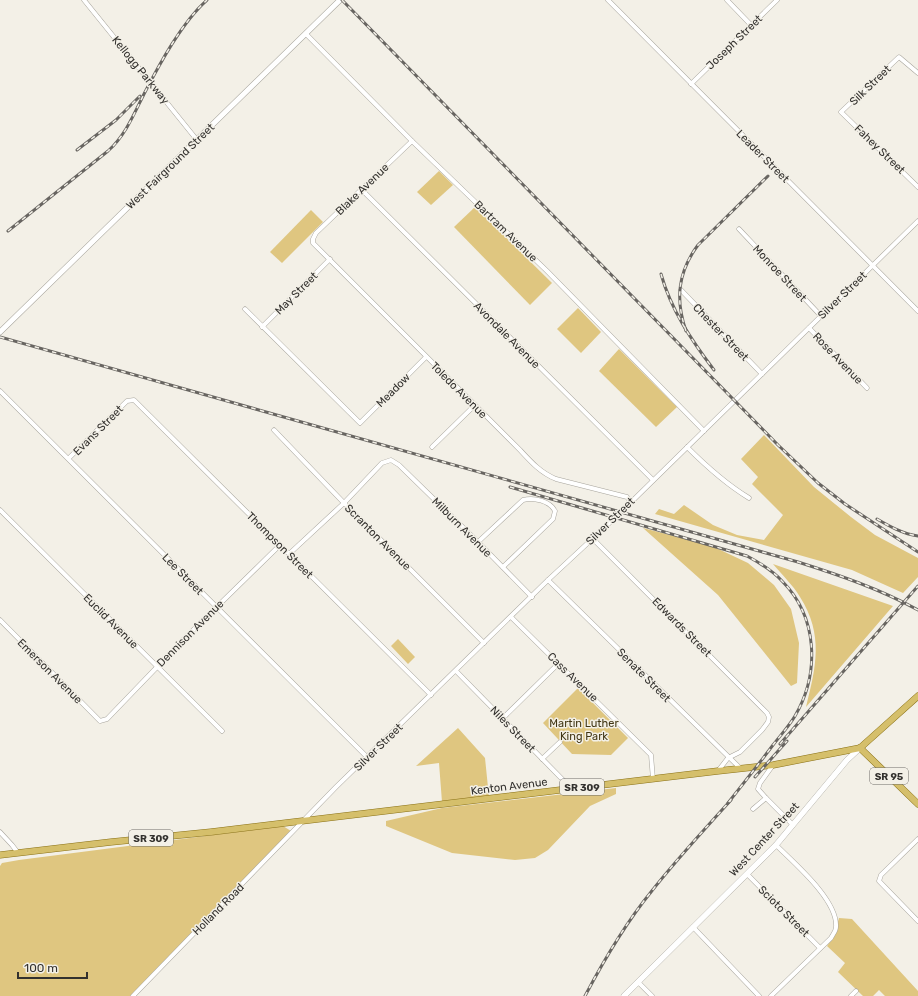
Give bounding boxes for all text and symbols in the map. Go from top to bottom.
street label: Joseph Street [704,12,766,72]
street label: Kellogg Parkway [109,34,172,107]
street label: Silk Street [847,62,894,108]
street label: West Fairground Street [124,120,218,212]
street label: Fahey Street [852,122,908,177]
street label: Leader Street [733,127,792,186]
street label: Blake Avenue [333,161,392,218]
street label: Bartram Avenue [471,198,540,265]
street label: Monroe Street [750,242,810,305]
street label: Silver Street [815,268,870,322]
street label: May Street [272,269,321,317]
street label: Avondale Avenue [471,300,542,371]
street label: Chester Street [690,301,752,364]
street label: Rose Avenue [810,330,865,387]
street label: Toledo Avenue [428,360,489,421]
street label: Meadow [374,371,413,410]
street label: Evans Street [71,402,126,458]
street label: Silver Street [583,494,638,548]
street label: Milburn Avenue [429,495,494,560]
street label: Scranton Avenue [342,502,413,573]
street label: Thompson Street [244,509,316,582]
street label: Lee Street [159,551,206,598]
street label: Euclid Avenue [81,591,141,651]
street label: Edwards Street [649,595,715,660]
street label: Dennison Avenue [154,597,227,670]
street label: Emerson Avenue [15,636,85,706]
street label: Senate Street [614,646,674,705]
street label: Cass Avenue [545,650,601,705]
street label: Niles Street [487,704,538,756]
park label: Martin Luther King Park [549,717,619,743]
street label: Silver Street [351,720,406,774]
road number: SR 95 [870,768,908,784]
street label: Kenton Avenue [470,775,548,798]
road number: SR 309 [560,779,604,795]
street label: West Center Street [727,799,802,879]
road number: SR 309 [129,830,173,846]
street label: Holland Road [190,881,247,938]
street label: Scioto Street [755,883,812,940]
scale bar [18,954,87,980]
text: 100 m [24,961,58,975]

